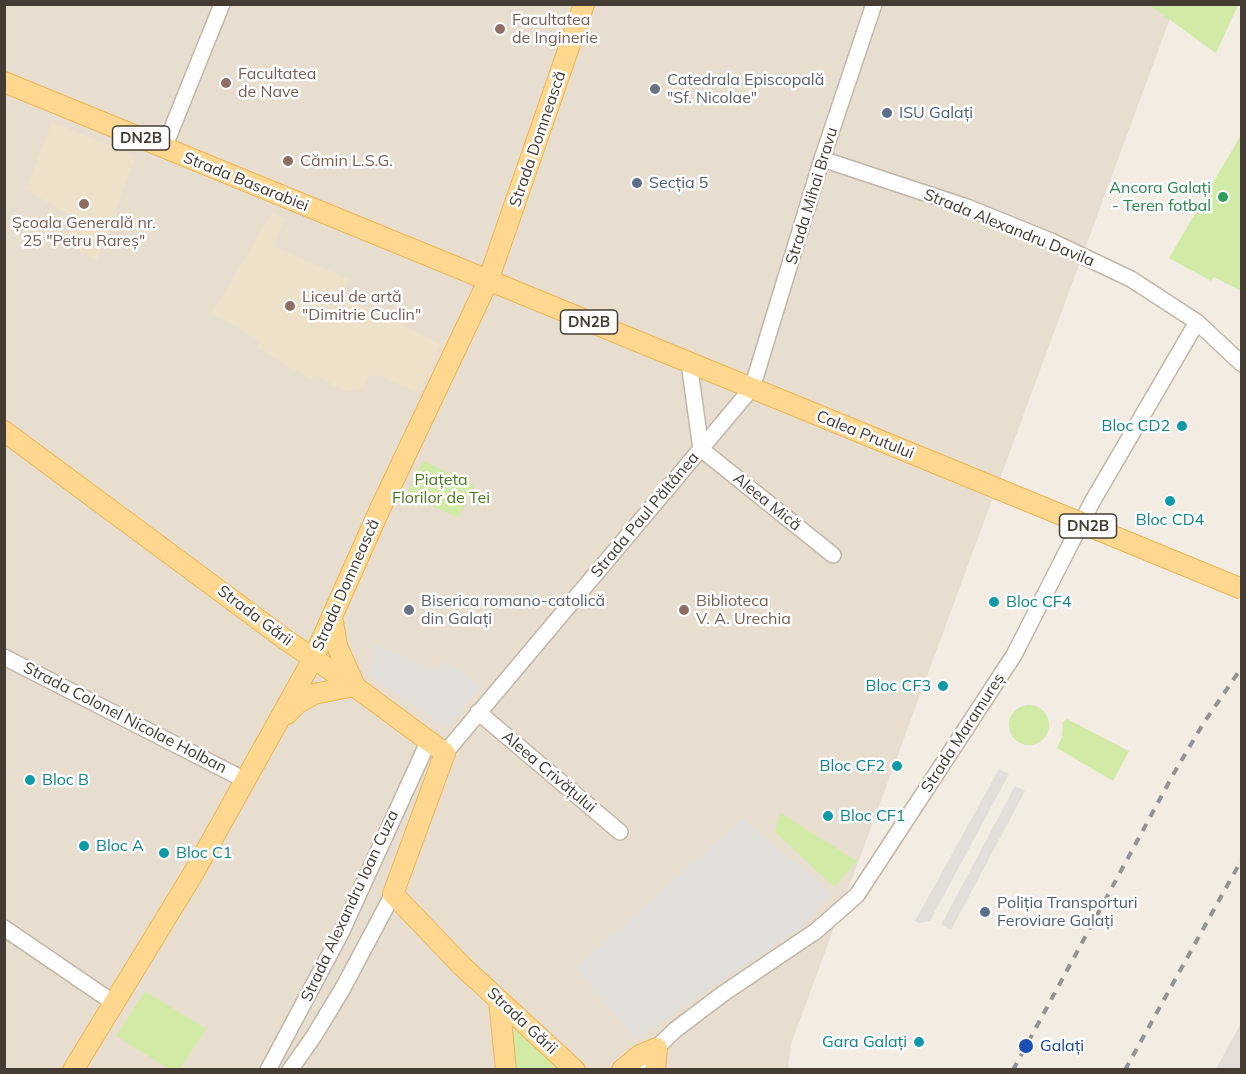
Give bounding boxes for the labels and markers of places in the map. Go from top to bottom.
place label: Facultatea de Inginerie [512,10,598,48]
marker: Facultatea de Inginerie [493,22,507,36]
place label: Facultatea de Nave [238,64,316,102]
place label: Catedrala Episcopală "Sf. Nicolae" [667,70,824,108]
marker: Facultatea de Nave [219,76,233,90]
marker: Catedrala Episcopală "Sf. Nicolae" [648,82,662,96]
place label: ISU Galați [899,103,973,123]
marker: ISU Galați [880,106,894,120]
place label: Cămin L.S.G. [300,151,393,171]
marker: Cămin L.S.G. [281,154,295,168]
place label: Secția 5 [649,173,708,193]
marker: Secția 5 [630,176,644,190]
place label: Ancora Galați - Teren fotbal [1109,178,1211,216]
marker: Ancora Galați - Teren fotbal [1216,190,1230,204]
marker: Școala Generală nr. 25 "Petru Rareș" [77,197,91,211]
place label: Școala Generală nr. 25 "Petru Rareș" [12,213,156,251]
place label: Liceul de artă "Dimitrie Cuclin" [302,287,421,325]
marker: Liceul de artă "Dimitrie Cuclin" [283,299,297,313]
place label: Bloc CD2 [1102,416,1170,436]
marker: Bloc CD2 [1175,419,1189,433]
marker: Bloc CD4 [1163,494,1177,508]
place label: Bloc CD4 [1136,510,1204,530]
place label: Biserica romano-catolică din Galați [421,591,605,629]
place label: Biblioteca V. A. Urechia [696,591,791,629]
place label: Bloc CF4 [1006,592,1071,612]
marker: Bloc CF4 [987,595,1001,609]
marker: Biserica romano-catolică din Galați [402,603,416,617]
marker: Biblioteca V. A. Urechia [677,603,691,617]
place label: Bloc CF3 [866,676,931,696]
marker: Bloc CF3 [936,679,950,693]
place label: Bloc CF2 [820,756,885,776]
marker: Bloc CF2 [890,759,904,773]
place label: Bloc B [42,770,89,790]
marker: Bloc B [23,773,37,787]
place label: Bloc CF1 [840,806,905,826]
marker: Bloc CF1 [821,809,835,823]
place label: Bloc A [96,836,144,856]
marker: Bloc A [77,839,91,853]
place label: Bloc C1 [176,843,232,863]
marker: Bloc C1 [157,846,171,860]
place label: Poliția Transporturi Feroviare Galați [997,893,1137,931]
marker: Poliția Transporturi Feroviare Galați [978,905,992,919]
place label: Gara Galați [822,1032,907,1052]
marker: Gara Galați [912,1035,926,1049]
place label: Galați [1040,1036,1084,1056]
marker: Galați [1017,1037,1035,1055]

